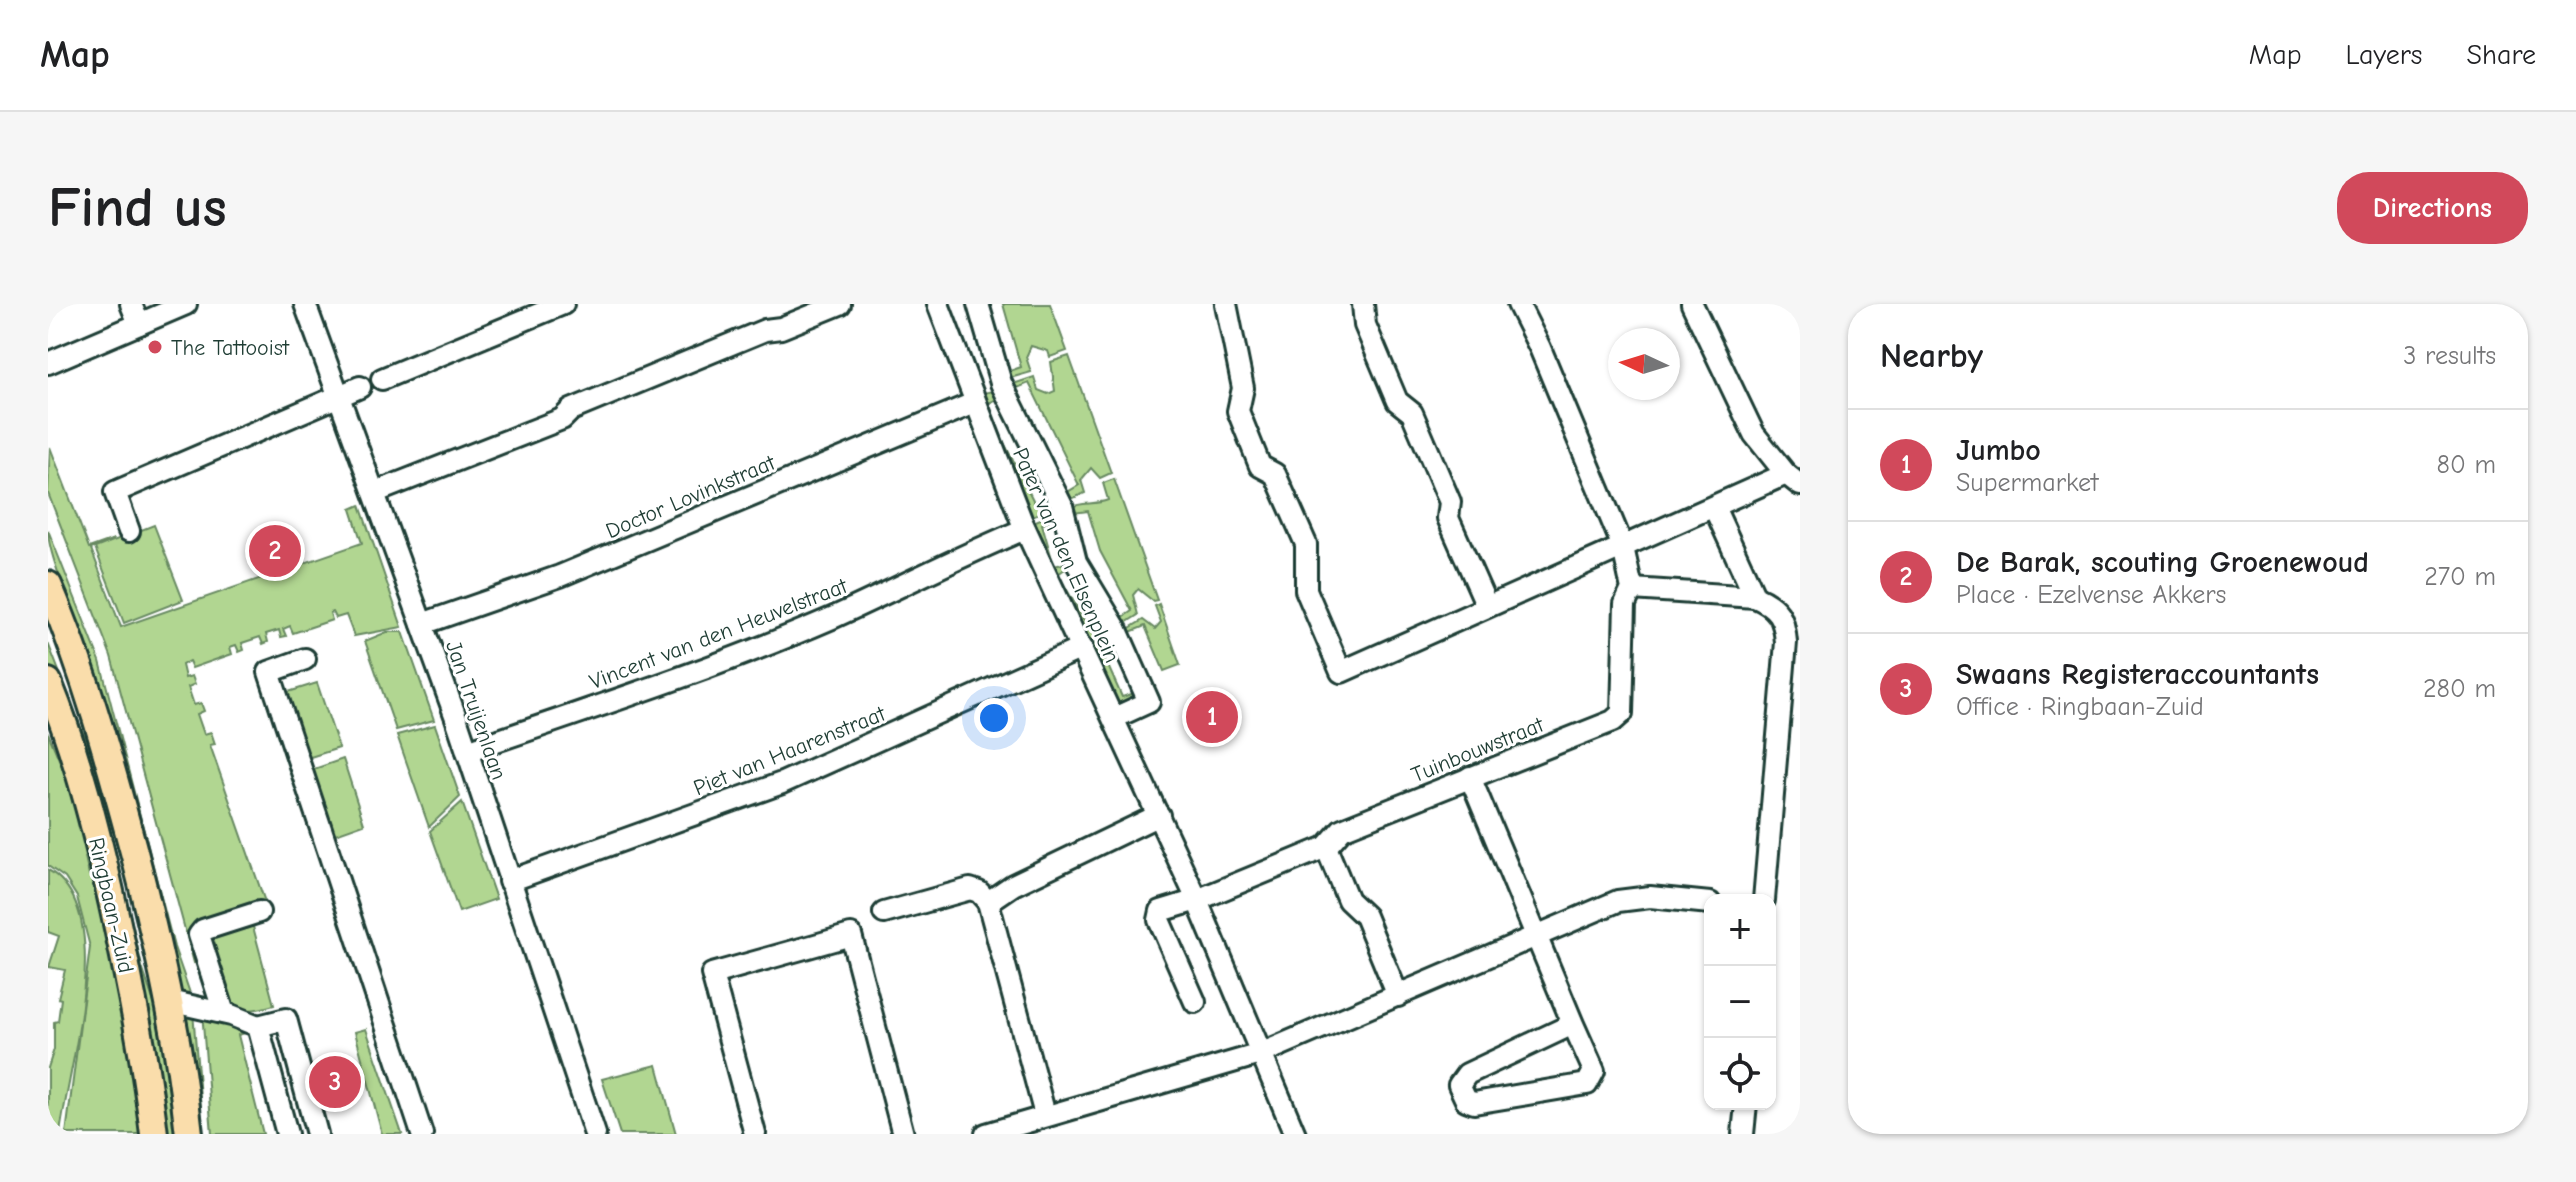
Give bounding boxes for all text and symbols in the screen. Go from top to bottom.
text: Map [40,33,110,77]
text: Map [2249,39,2302,71]
text: Layers [2346,39,2422,71]
text: Share [2466,39,2536,71]
button: Directions [2337,172,2528,244]
text: Find us [48,176,227,240]
north arrow [1608,328,1680,400]
place label: The Tattooist [171,335,290,361]
text: Nearby [1880,336,1983,376]
marker: The Tattooist [146,338,164,356]
text: 3 results [2403,341,2496,371]
text: Jumbo [1956,433,2041,468]
street label: Pater van den Elsenplein [1007,444,1125,667]
street label: Doctor Lovinkstraat [602,449,780,544]
text: 1 [1901,450,1911,480]
text: 80 m [2437,450,2496,480]
text: Supermarket [1956,468,2099,498]
pin: 2 [249,521,301,581]
text: De Barak, scouting Groenewoud [1956,545,2369,580]
text: 2 [1900,562,1912,592]
text: 270 m [2424,562,2496,592]
street label: Vincent van den Heuvelstraat [586,572,851,695]
text: Place · Ezelvense Akkers [1956,580,2226,610]
street label: Jan Truijenlaan [440,637,512,783]
text: Swaans Registeraccountants [1956,657,2319,692]
text: 3 [1900,674,1912,704]
text: 280 m [2423,674,2496,704]
pin: 1 [1186,687,1238,747]
text: Office · Ringbaan-Zuid [1956,692,2204,722]
your location [974,698,1014,738]
street label: Piet van Haarenstraat [690,700,890,801]
street label: Tuinbouwstraat [1407,711,1548,788]
street label: Ringbaan-Zuid [83,835,139,975]
map controls [1704,894,1776,1110]
button: + [1704,894,1776,966]
button: − [1704,966,1776,1038]
button: locate [1704,1038,1776,1110]
pin: 3 [309,1052,361,1112]

